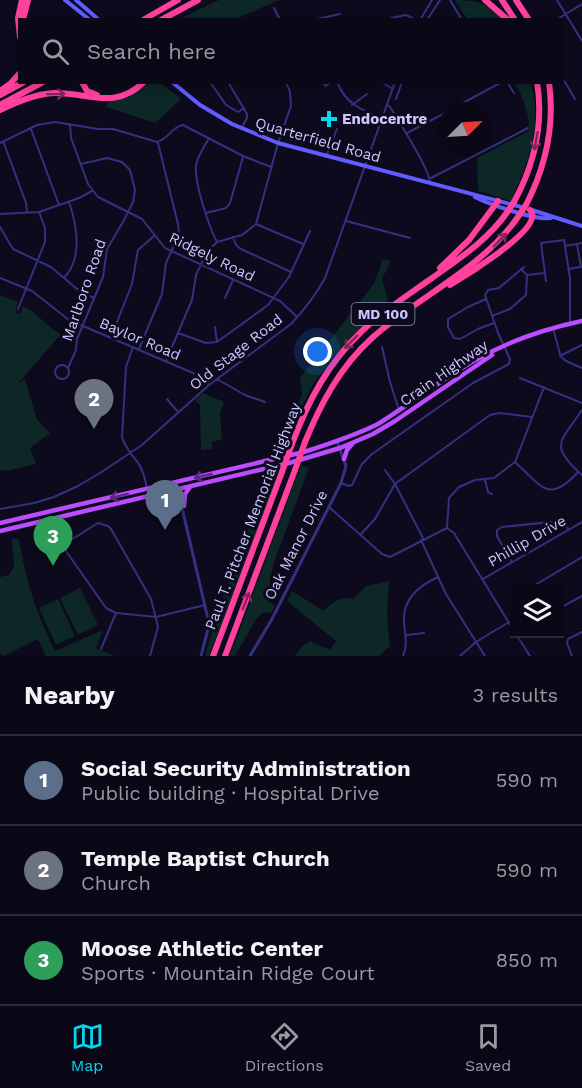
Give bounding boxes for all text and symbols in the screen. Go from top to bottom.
search box [18,18,564,84]
icon: search [39,35,72,68]
text: Search here [87,39,216,64]
one-way arrow [45,88,65,100]
north arrow [438,102,492,156]
marker: Endocentre [320,110,338,128]
place label: Endocentre [342,110,428,128]
street label: Quarterfield Road [253,113,383,167]
one-way arrow [531,130,542,150]
street label: Ridgely Road [166,228,258,286]
one-way arrow [492,232,507,247]
street label: Marlboro Road [58,237,110,343]
road number: MD 100 [352,303,415,325]
street label: Old Stage Road [186,310,286,394]
street label: Baylor Road [97,314,183,364]
one-way arrow [344,335,358,350]
street label: Crain Highway [396,336,492,410]
your location [303,337,332,366]
pin: 2 [74,380,113,429]
street label: Paul T. Pitcher Memorial Highway [201,400,305,632]
one-way arrow [193,470,212,482]
pin: 1 [146,480,184,530]
street label: Oak Manor Drive [261,487,331,603]
one-way arrow [110,490,129,502]
street label: Phillip Drive [485,511,569,571]
pin: 3 [34,516,72,566]
map controls [510,584,564,638]
button: layers [510,584,564,638]
one-way arrow [241,592,252,611]
text: Nearby [24,680,115,710]
text: 3 results [473,683,558,707]
text: Social Security Administration [81,756,411,781]
text: 1 [39,768,48,792]
text: 590 m [496,768,558,792]
text: Public building · Hospital Drive [81,781,380,805]
text: Temple Baptist Church [81,846,330,871]
text: 2 [38,858,49,882]
text: 590 m [496,858,558,882]
text: Church [81,871,151,895]
text: Moose Athletic Center [81,936,323,961]
text: 3 [38,948,49,972]
text: 850 m [496,948,558,972]
text: Sports · Mountain Ridge Court [81,961,375,985]
tab: Map [71,1020,104,1075]
tab: Directions [245,1020,324,1075]
tab: Saved [465,1020,511,1075]

